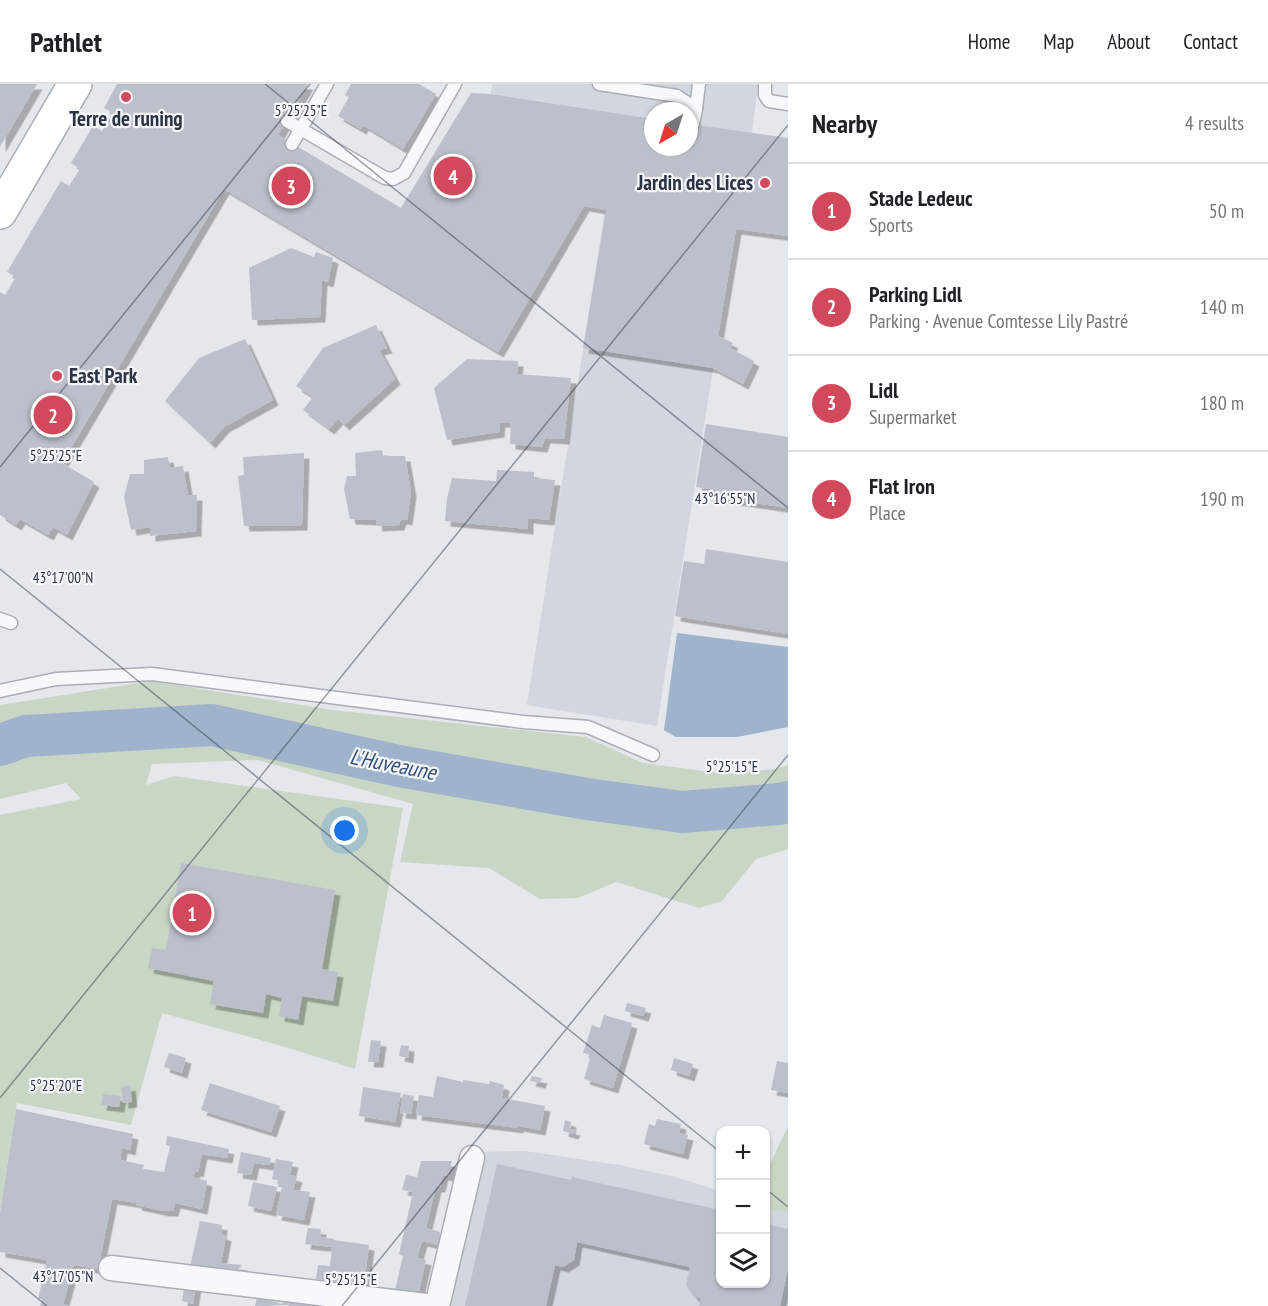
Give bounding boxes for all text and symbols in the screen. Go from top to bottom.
text: Pathlet [30,23,102,60]
text: Home [968,28,1010,55]
text: Map [1043,28,1074,55]
text: About [1107,28,1150,55]
text: Contact [1183,28,1238,55]
marker: Terre de runing [119,90,133,104]
text: 5°25'25"E [275,101,327,120]
north arrow [644,102,698,156]
place label: Terre de runing [69,105,183,132]
text: Nearby [812,107,877,140]
text: 4 results [1185,110,1244,136]
pin: 4 [434,154,472,199]
pin: 3 [272,164,310,208]
place label: Jardin des Lices [636,169,753,196]
marker: Jardin des Lices [758,176,772,190]
text: Stade Ledeuc [869,184,973,212]
text: 1 [827,198,836,224]
text: 50 m [1209,198,1244,224]
text: Sports [869,212,913,238]
text: Parking Lidl [869,280,962,308]
text: 2 [827,294,836,320]
text: 140 m [1200,294,1244,320]
text: Parking · Avenue Comtesse Lily Pastré [869,308,1128,334]
place label: East Park [69,362,138,389]
marker: East Park [50,369,64,383]
text: Lidl [869,376,898,404]
text: 3 [827,390,836,416]
text: 180 m [1200,390,1244,416]
pin: 2 [34,392,72,438]
text: Supermarket [869,404,957,430]
text: 5°25'25"E [30,446,82,465]
text: Flat Iron [869,472,935,500]
text: 4 [827,486,836,512]
text: 190 m [1200,486,1244,512]
text: 43°16'55"N [695,489,755,508]
text: Place [869,500,906,526]
text: 43°17'00"N [33,568,93,587]
water label: L'Huveaune [348,742,440,786]
text: 5°25'15"E [706,757,758,776]
your location [330,816,359,845]
pin: 1 [172,890,212,936]
text: 5°25'20"E [30,1076,82,1095]
map controls [716,1126,770,1288]
button: + [716,1126,770,1180]
button: − [716,1180,770,1234]
button: layers [716,1234,770,1288]
text: 43°17'05"N [33,1267,93,1286]
text: 5°25'15"E [325,1270,377,1289]

